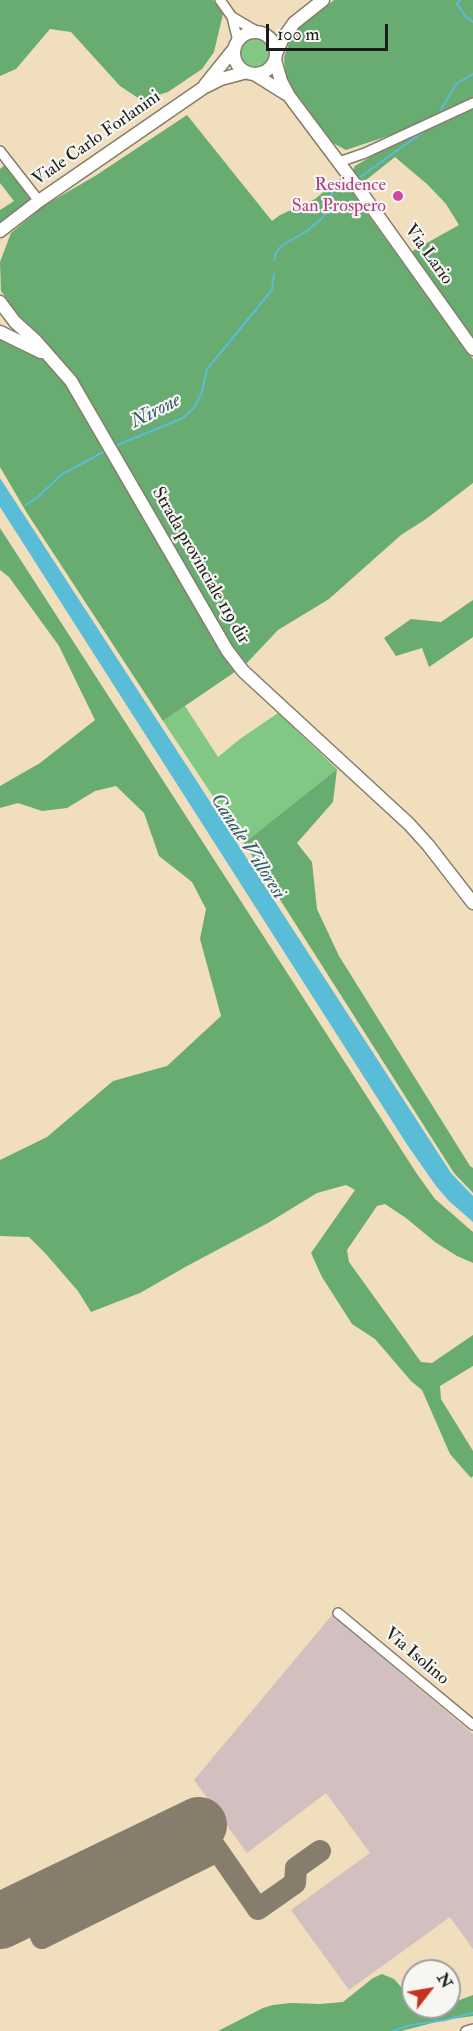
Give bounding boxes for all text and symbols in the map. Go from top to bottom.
scale bar [269,12,390,50]
text: 100 m [277,23,320,46]
street label: Viale Carlo Forlanini [29,87,165,191]
place label: Residence San Prospero [292,175,386,218]
marker: Residence San Prospero [391,189,405,203]
street label: Via Lario [399,221,457,289]
water label: Nirone [127,389,185,435]
street label: Strada provinciale 119 dir [146,484,254,648]
water label: Canale Villoresi [204,790,290,904]
street label: Via Isolino [379,1624,453,1690]
north arrow [401,1959,461,2019]
text: N [432,1969,457,1992]

